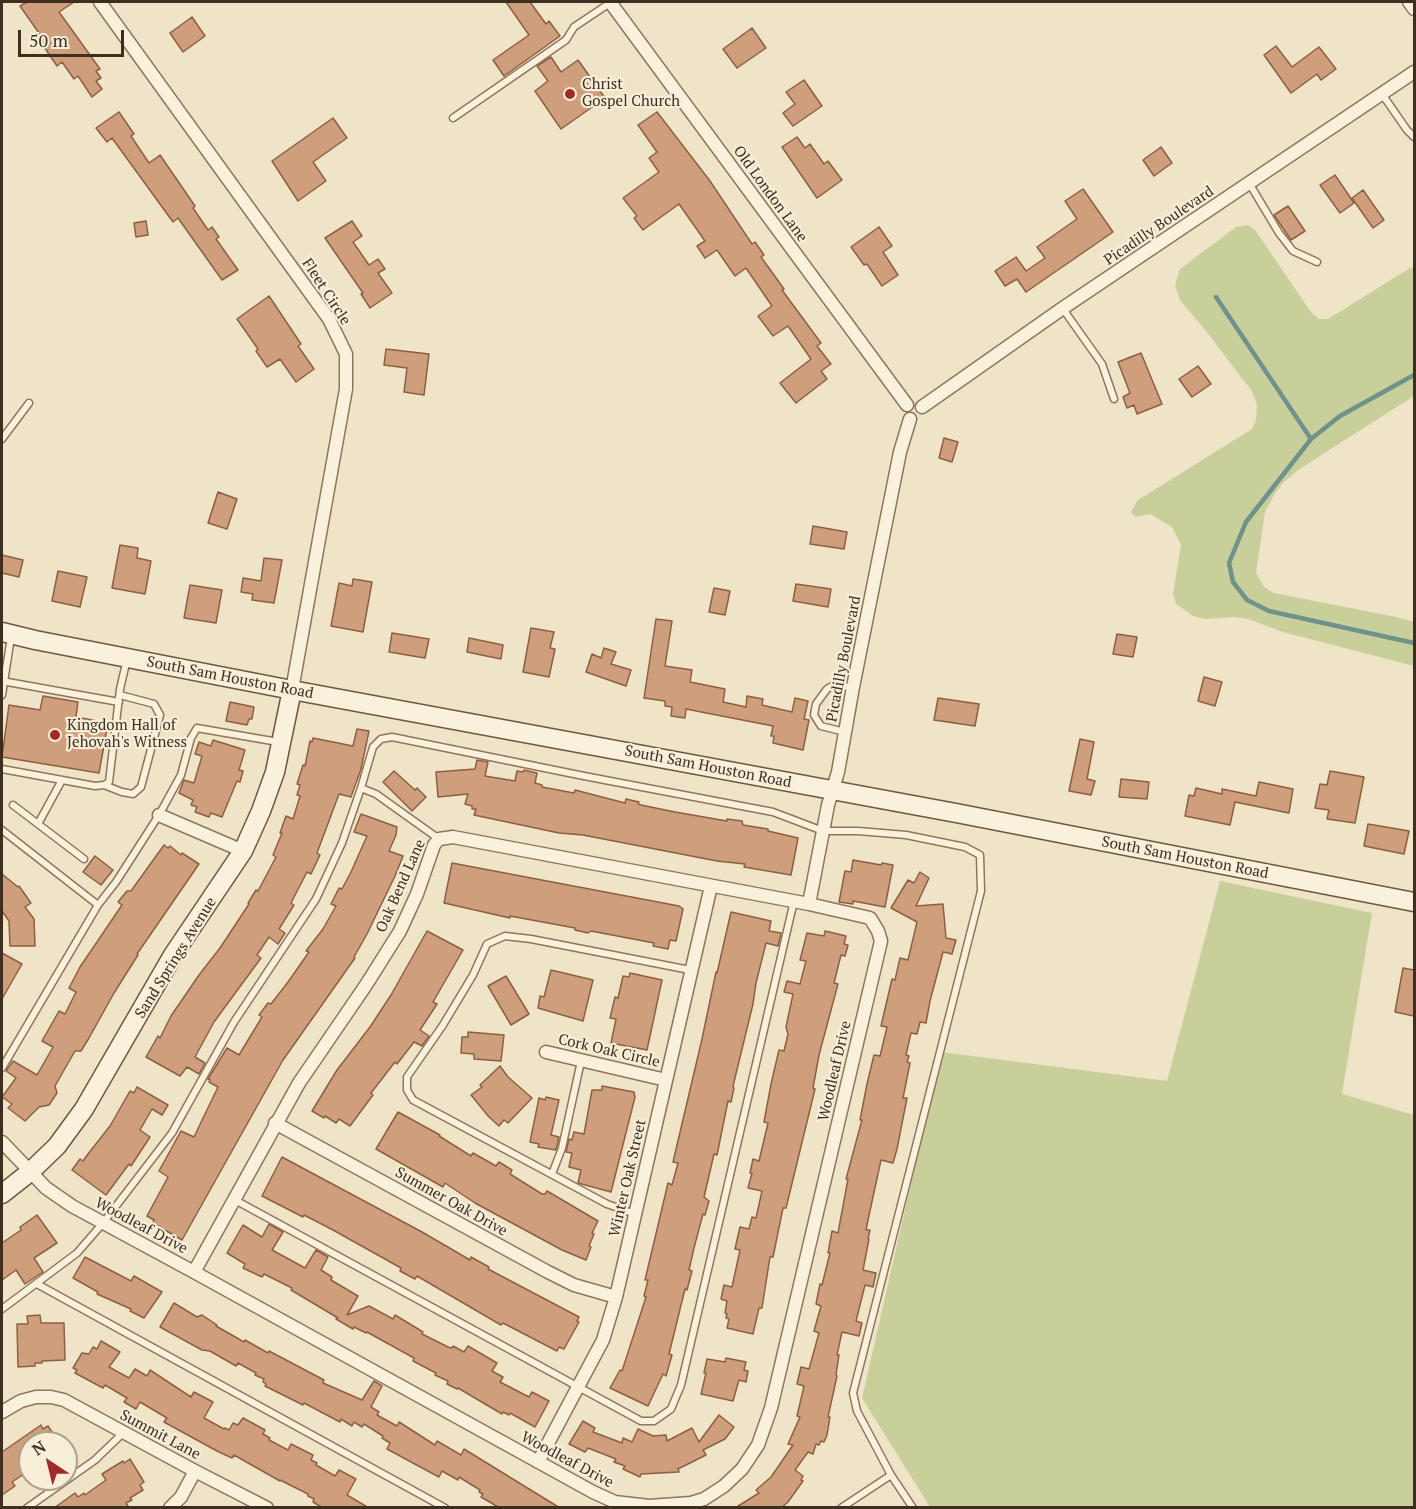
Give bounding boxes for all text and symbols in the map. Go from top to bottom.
scale bar [21,18,128,56]
text: 50 m [29,28,68,52]
place label: Christ Gospel Church [582,76,680,111]
marker: Christ Gospel Church [563,87,577,101]
street label: Old London Lane [729,142,811,246]
street label: Picadilly Boulevard [1101,183,1217,269]
street label: Fleet Circle [298,255,354,329]
street label: Picadilly Boulevard [823,594,865,724]
street label: South Sam Houston Road [145,653,315,703]
place label: Kingdom Hall of Jehovah's Witness [67,717,187,752]
marker: Kingdom Hall of Jehovah's Witness [48,728,62,742]
street label: South Sam Houston Road [623,742,793,792]
street label: South Sam Houston Road [1100,833,1270,883]
street label: Oak Bend Lane [372,837,430,935]
street label: Sand Springs Avenue [131,894,221,1022]
street label: Woodleaf Drive [815,1019,855,1123]
street label: Cork Oak Circle [556,1031,662,1071]
street label: Winter Oak Street [606,1117,650,1239]
street label: Summer Oak Drive [392,1164,510,1240]
street label: Woodleaf Drive [92,1194,190,1258]
street label: Summit Lane [117,1406,203,1464]
street label: Woodleaf Drive [518,1428,616,1492]
north arrow [18,1431,78,1491]
text: N [28,1435,50,1460]

